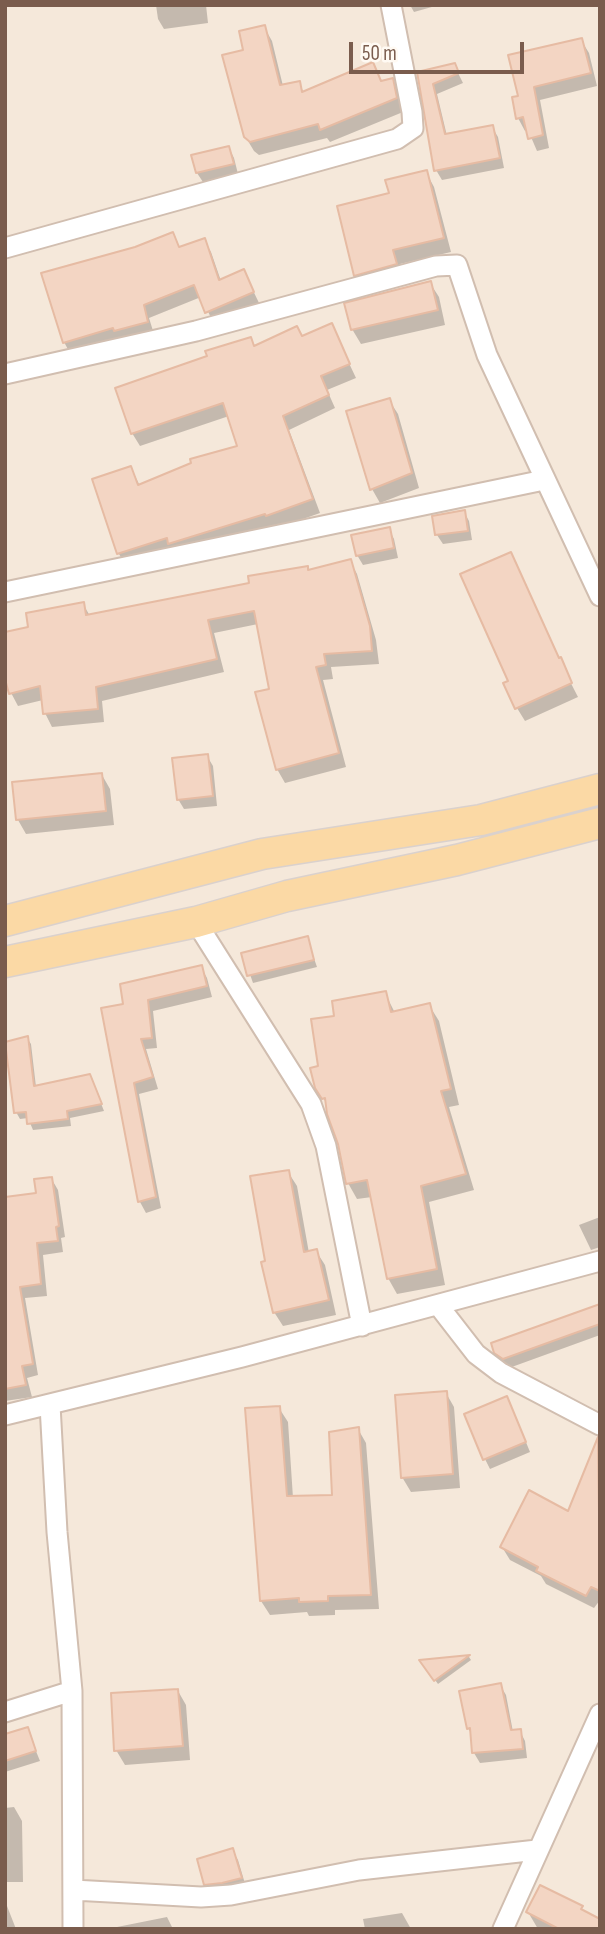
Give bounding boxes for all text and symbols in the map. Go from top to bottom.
scale bar [353,28,528,72]
text: 50 m [362,41,397,66]

